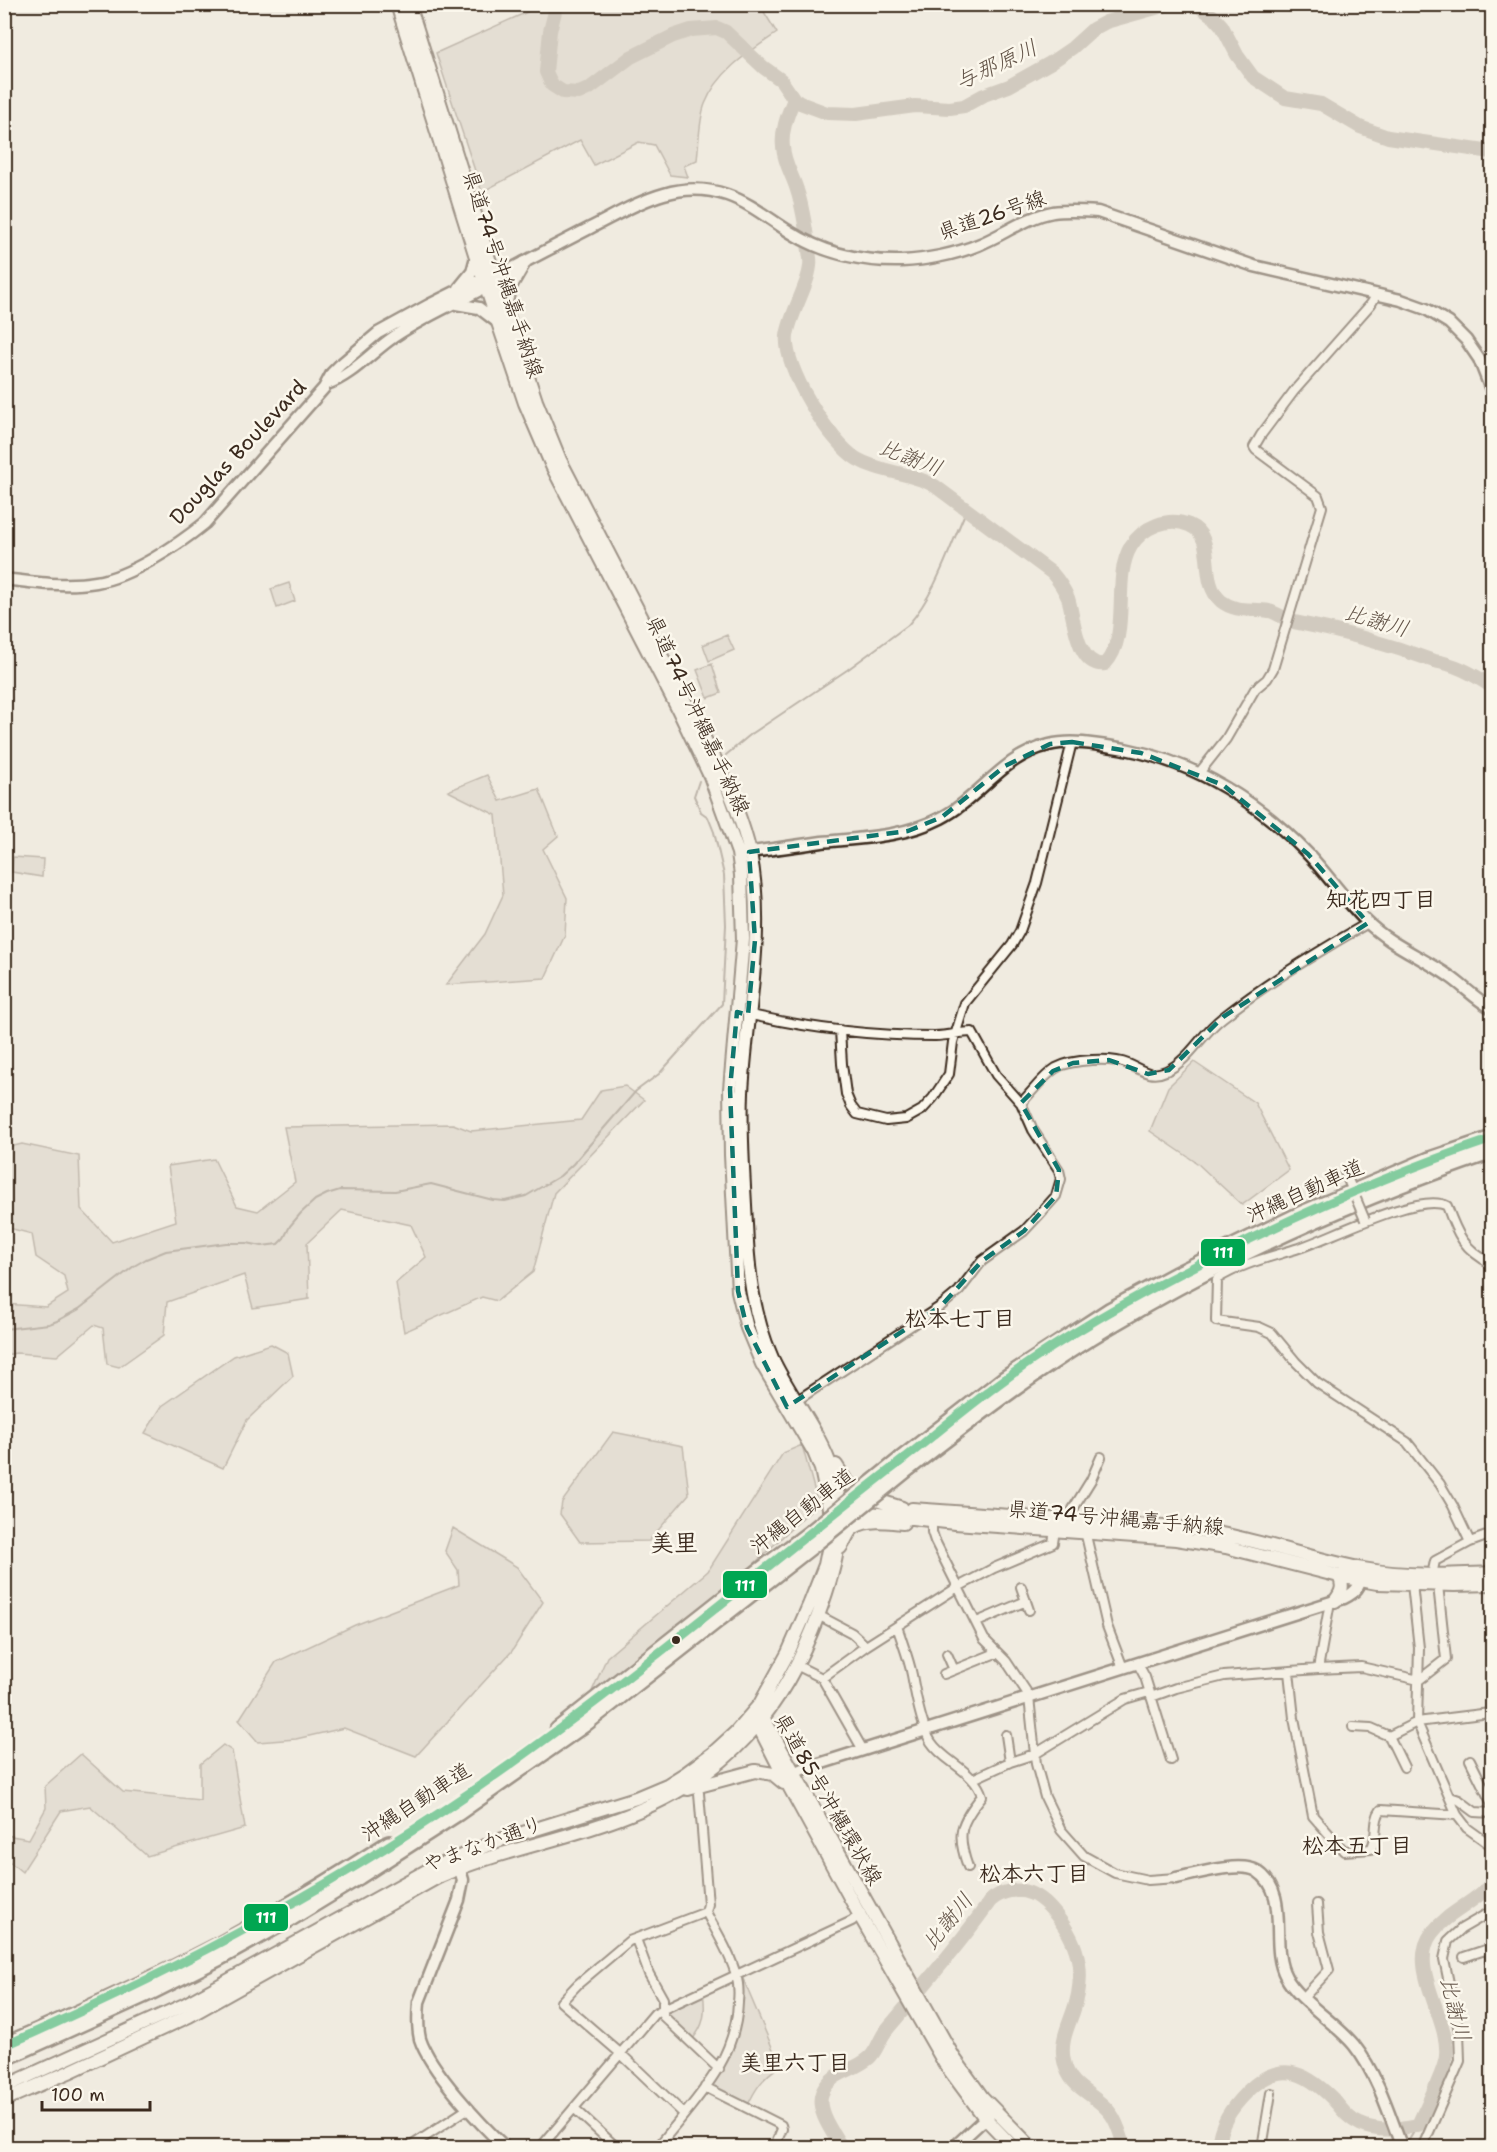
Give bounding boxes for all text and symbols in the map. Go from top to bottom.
water label: 与那原川 [950,33,1042,96]
street label: 県道74号沖縄嘉手納線 [456,166,550,382]
street label: 県道26号線 [934,183,1050,247]
street label: Douglas Boulevard [163,373,313,531]
water label: 比謝川 [875,432,947,483]
water label: 比謝川 [1341,597,1413,644]
street label: 県道74号沖縄嘉手納線 [639,611,757,819]
district label: 知花四丁目 [1326,885,1436,914]
street label: 沖縄自動車道 [1242,1153,1368,1229]
line badge: 111 [1200,1238,1246,1267]
text: 111 [1212,1242,1234,1263]
district label: 松本七丁目 [905,1304,1015,1333]
street label: 沖縄自動車道 [744,1461,860,1561]
street label: 県道74号沖縄嘉手納線 [1006,1495,1226,1541]
district label: 美里 [650,1527,698,1559]
line badge: 111 [722,1570,768,1599]
text: 111 [734,1575,756,1596]
unlabelled marker [670,1634,682,1646]
street label: 県道85号沖縄環状線 [767,1708,889,1890]
street label: 沖縄自動車道 [356,1756,476,1848]
street label: やまなか通り [419,1809,547,1879]
district label: 松本五丁目 [1302,1831,1412,1860]
district label: 松本六丁目 [979,1859,1089,1888]
water label: 比謝川 [915,1887,979,1956]
line badge: 111 [243,1903,289,1932]
text: 111 [255,1907,277,1928]
water label: 比謝川 [1433,1974,1478,2045]
district label: 美里六丁目 [740,2048,850,2077]
scale bar [42,2074,150,2112]
text: 100 m [51,2083,105,2107]

